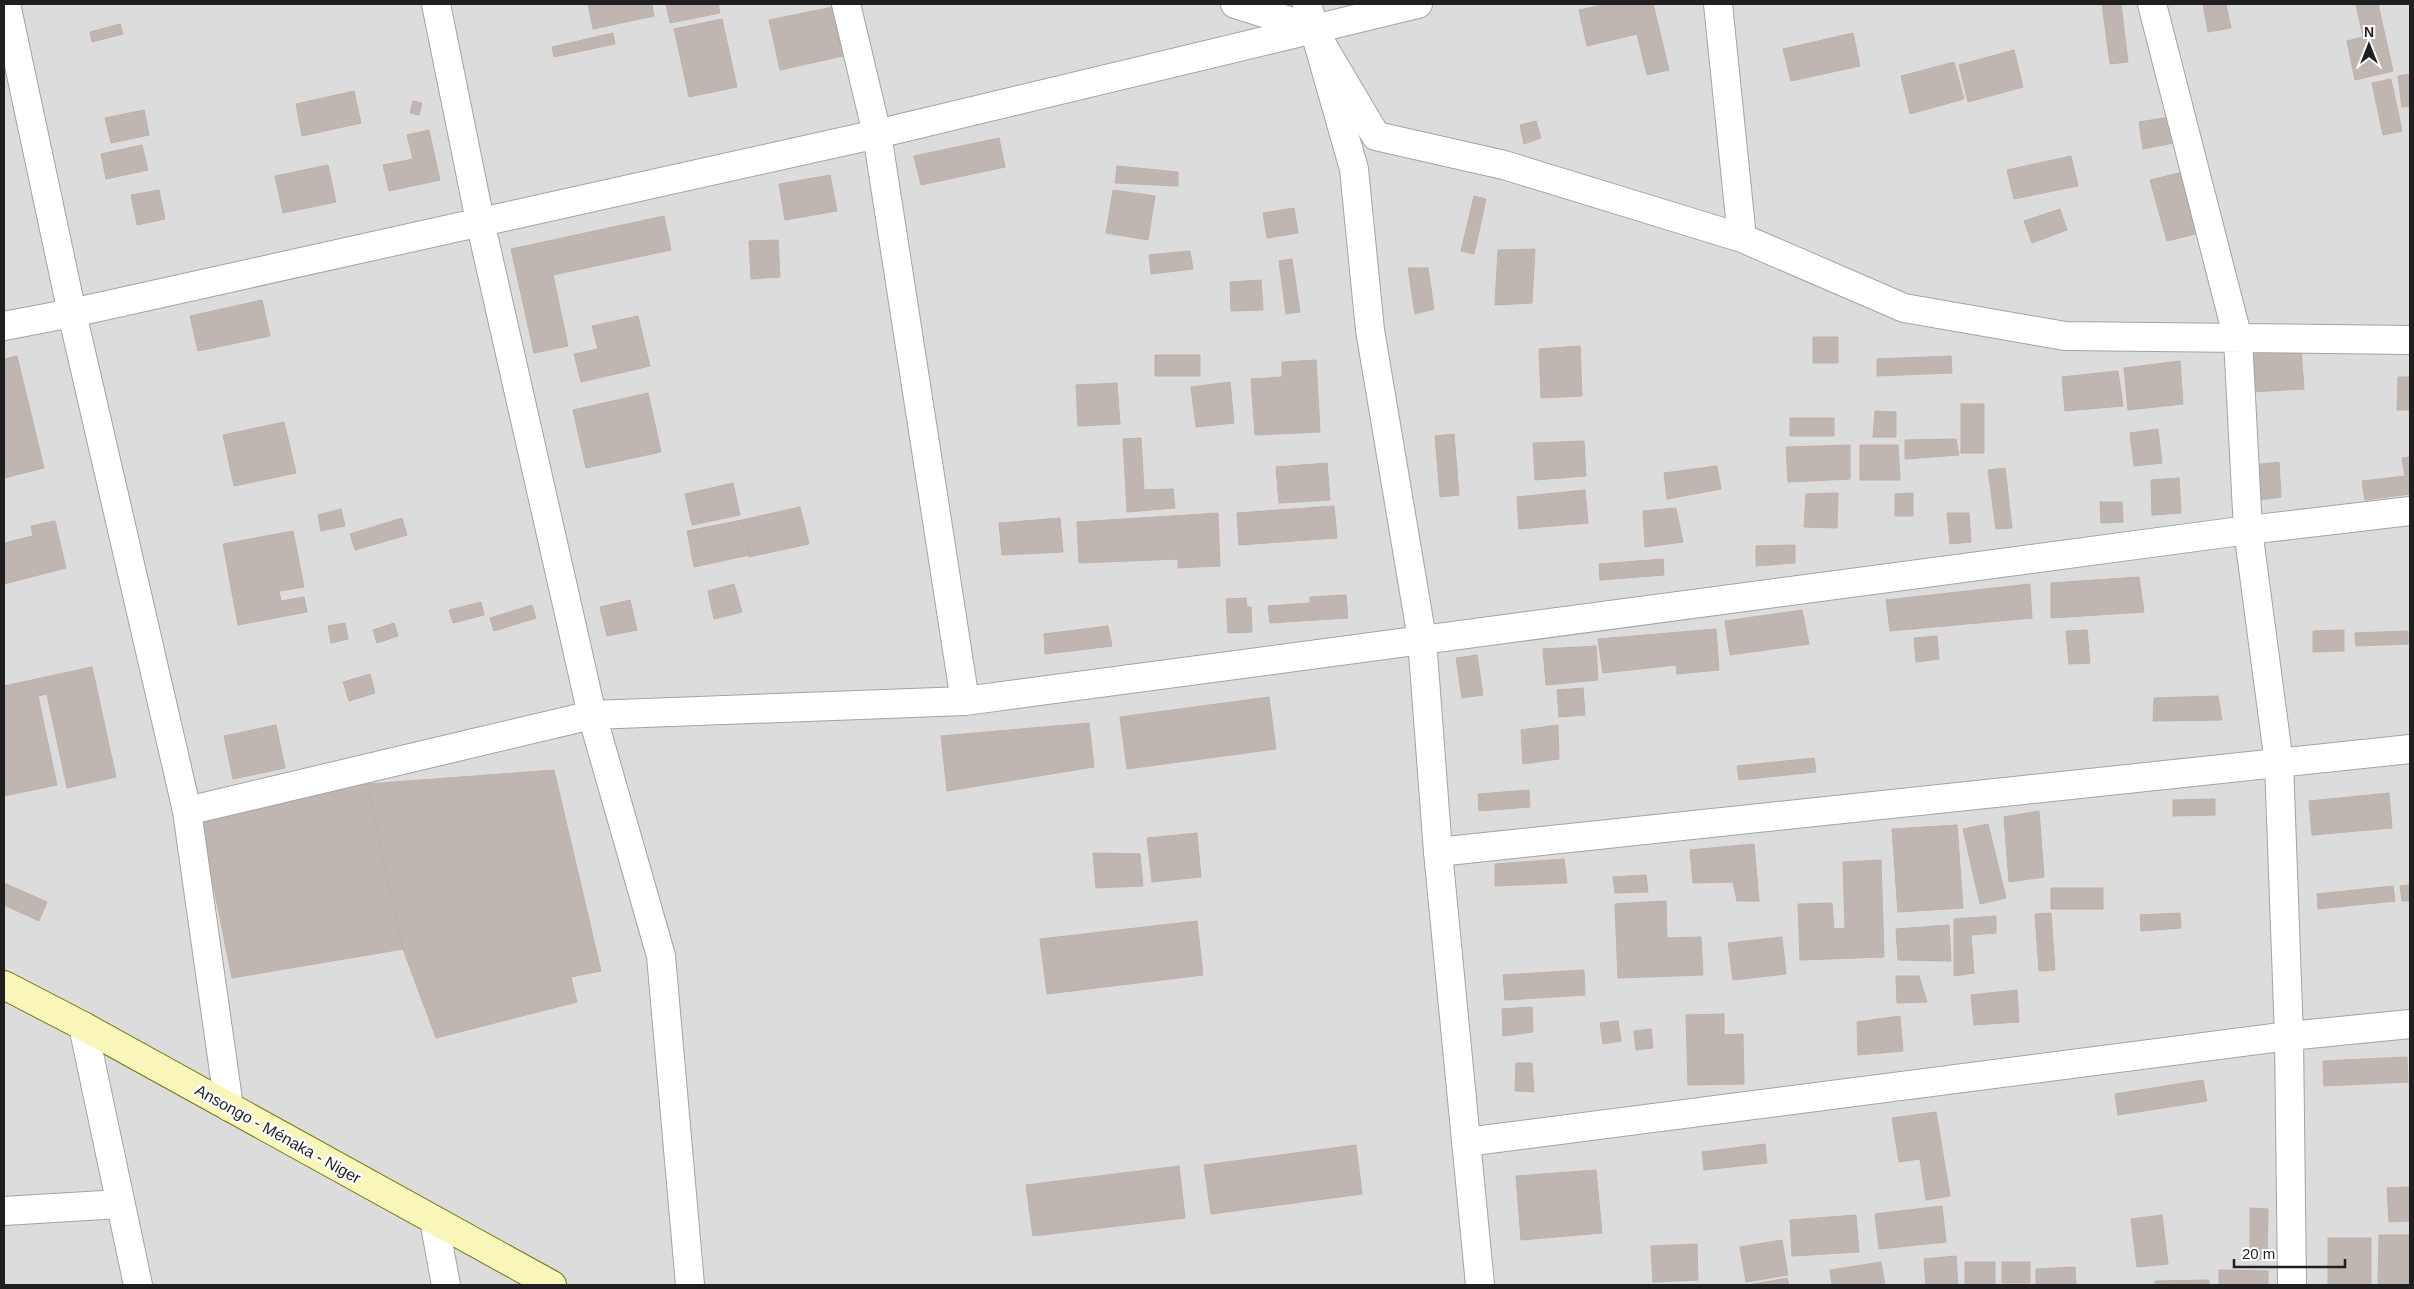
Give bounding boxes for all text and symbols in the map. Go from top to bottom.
north arrow [2344,20,2394,70]
text: N [2364,24,2374,40]
street label: Ansongo - Ménaka - Niger [192,1081,364,1187]
scale bar [2234,1236,2345,1268]
text: 20 m [2242,1245,2275,1262]

